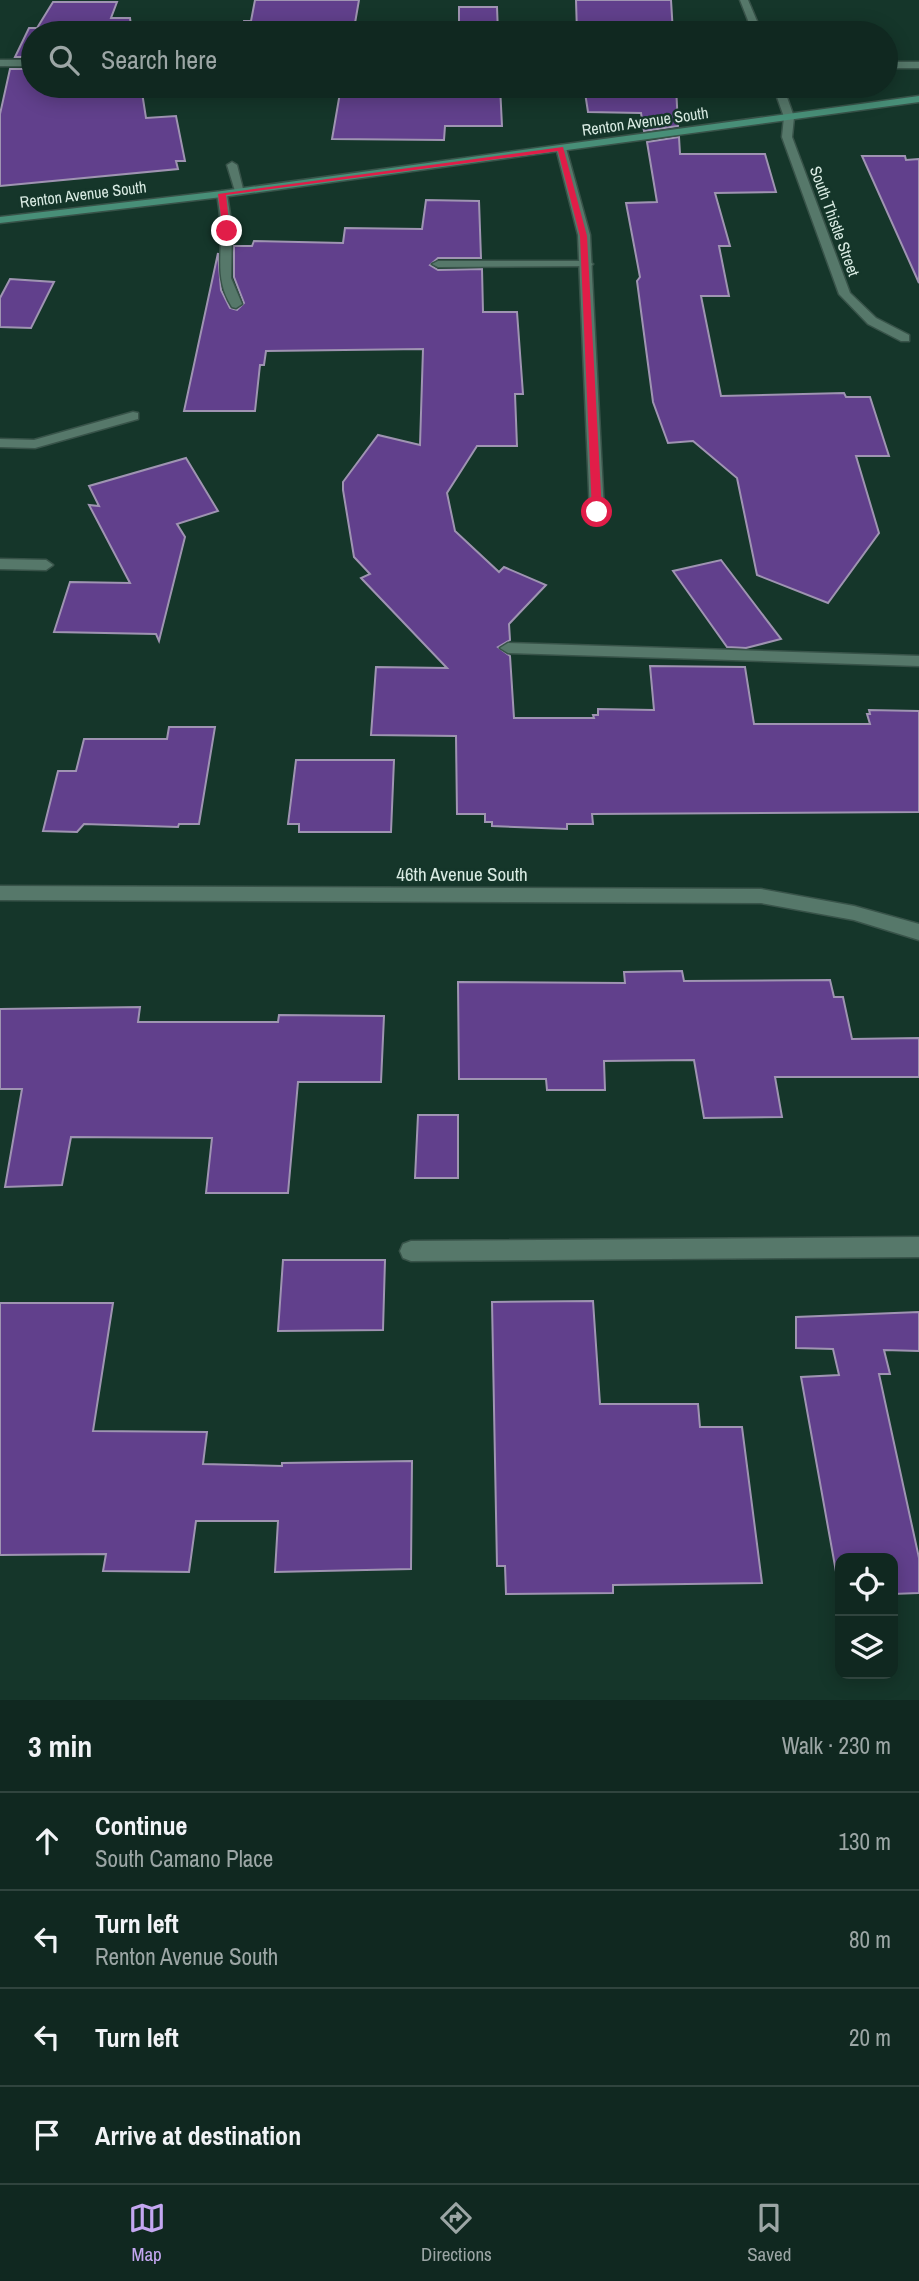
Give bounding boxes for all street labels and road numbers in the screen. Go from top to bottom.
street label: Renton Avenue South [580,101,710,141]
street label: South Thistle Street [805,163,865,279]
street label: Renton Avenue South [18,175,148,213]
street label: 46th Avenue South [396,861,528,887]

